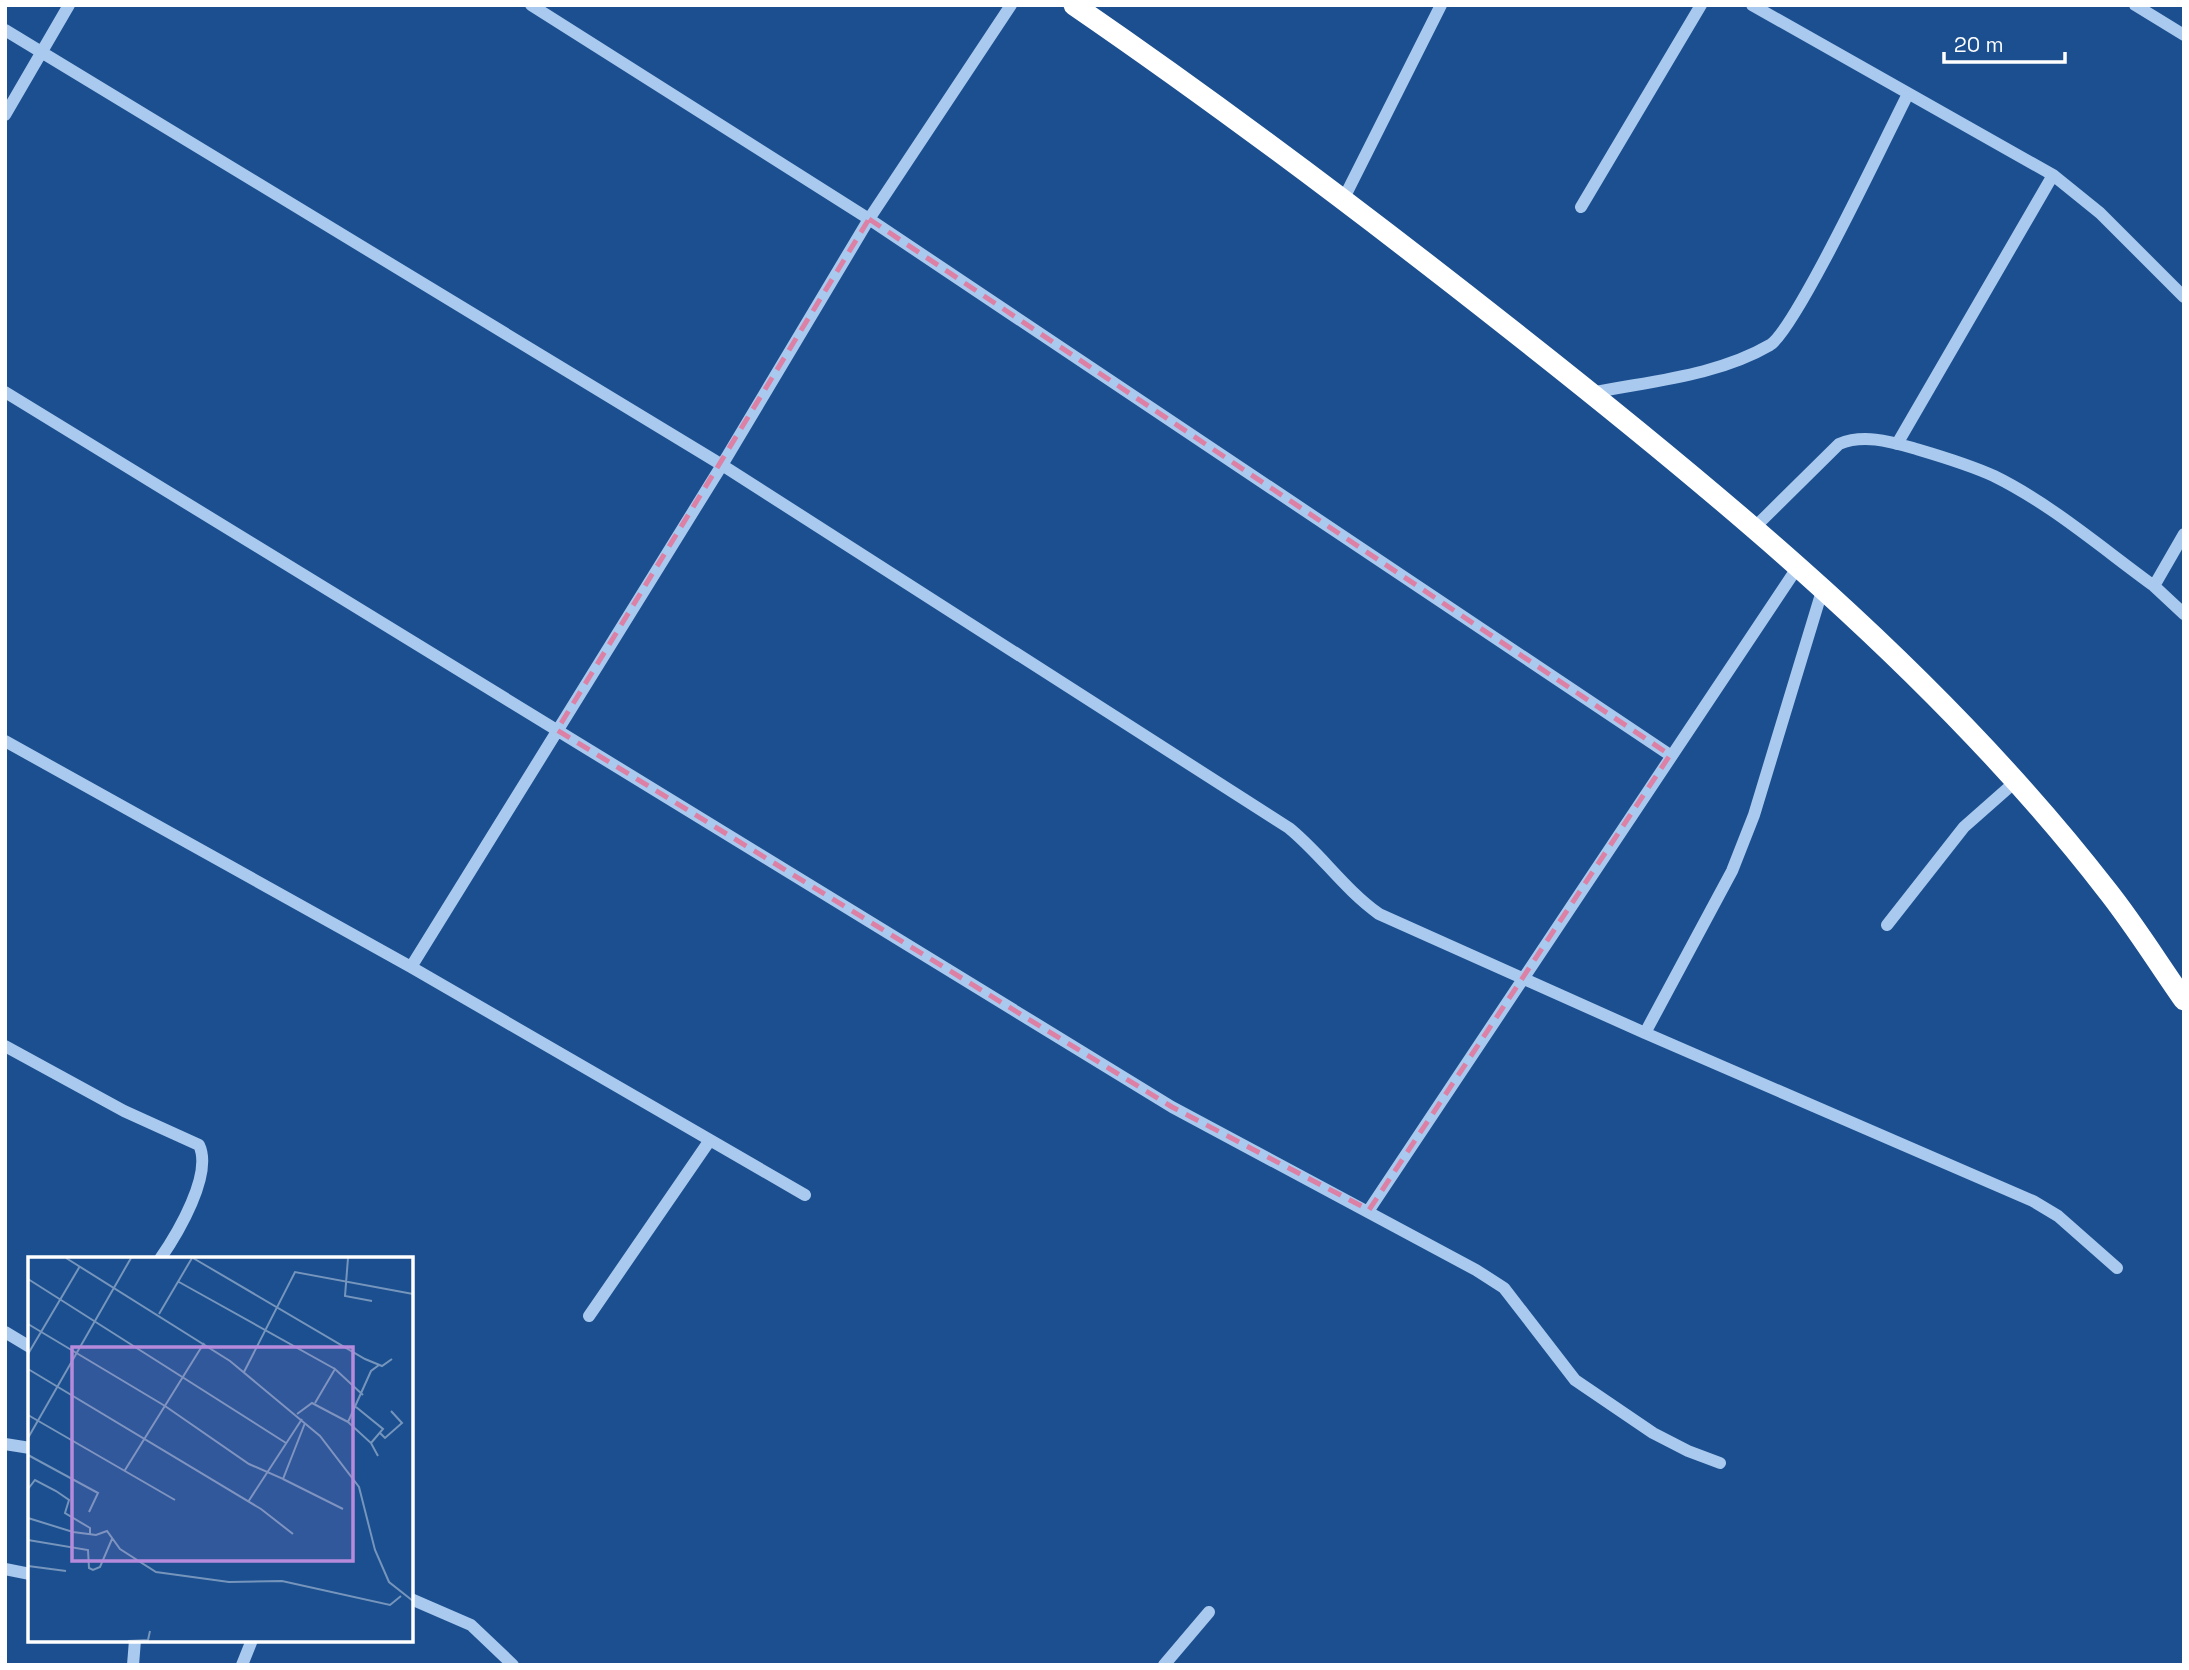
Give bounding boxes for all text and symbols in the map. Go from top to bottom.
scale bar [1944,21,2065,65]
text: 20 m [1954,31,2004,58]
inset map [28,1257,413,1642]

